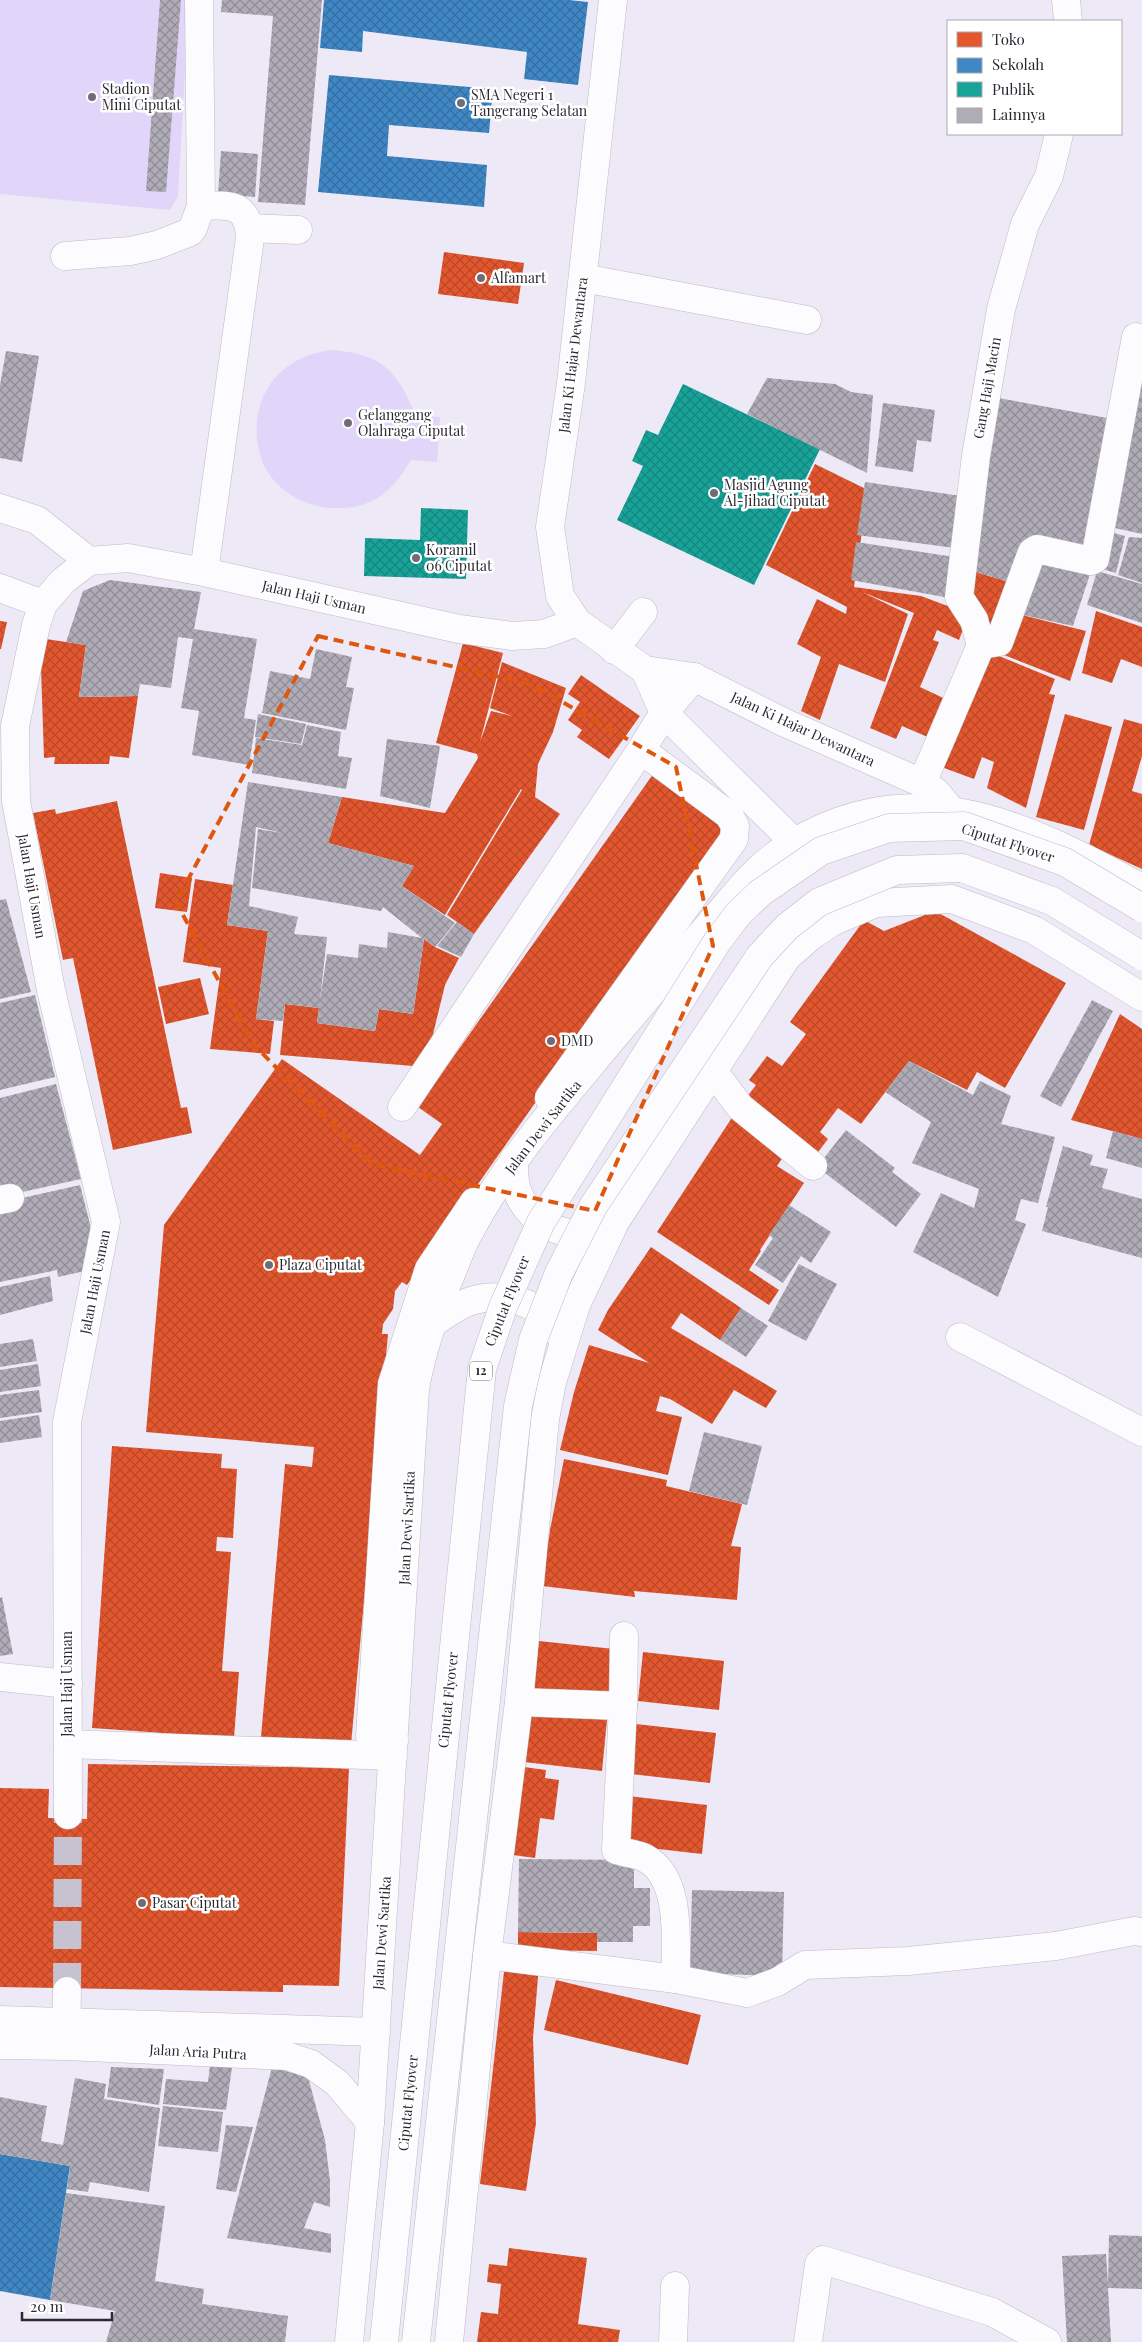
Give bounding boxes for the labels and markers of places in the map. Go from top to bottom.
place label: Stadion Mini Ciputat [102,79,182,114]
place label: SMA Negeri 1 Tangerang Selatan [471,85,588,120]
marker: Stadion Mini Ciputat [86,91,98,103]
marker: SMA Negeri 1 Tangerang Selatan [455,97,467,109]
place label: Alfamart [490,268,547,287]
marker: Alfamart [475,272,487,284]
place label: Gelanggang Olahraga Ciputat [358,405,466,440]
marker: Gelanggang Olahraga Ciputat [342,417,354,429]
place label: Masjid Agung Al-Jihad Ciputat [723,475,827,510]
marker: Masjid Agung Al-Jihad Ciputat [708,487,720,499]
place label: Koramil 06 Ciputat [426,540,493,575]
marker: Koramil 06 Ciputat [410,552,422,564]
place label: DMD [561,1031,593,1050]
marker: DMD [545,1035,557,1047]
place label: Plaza Ciputat [279,1255,363,1274]
marker: Plaza Ciputat [263,1259,275,1271]
place label: Pasar Ciputat [152,1893,238,1912]
marker: Pasar Ciputat [136,1897,148,1909]

